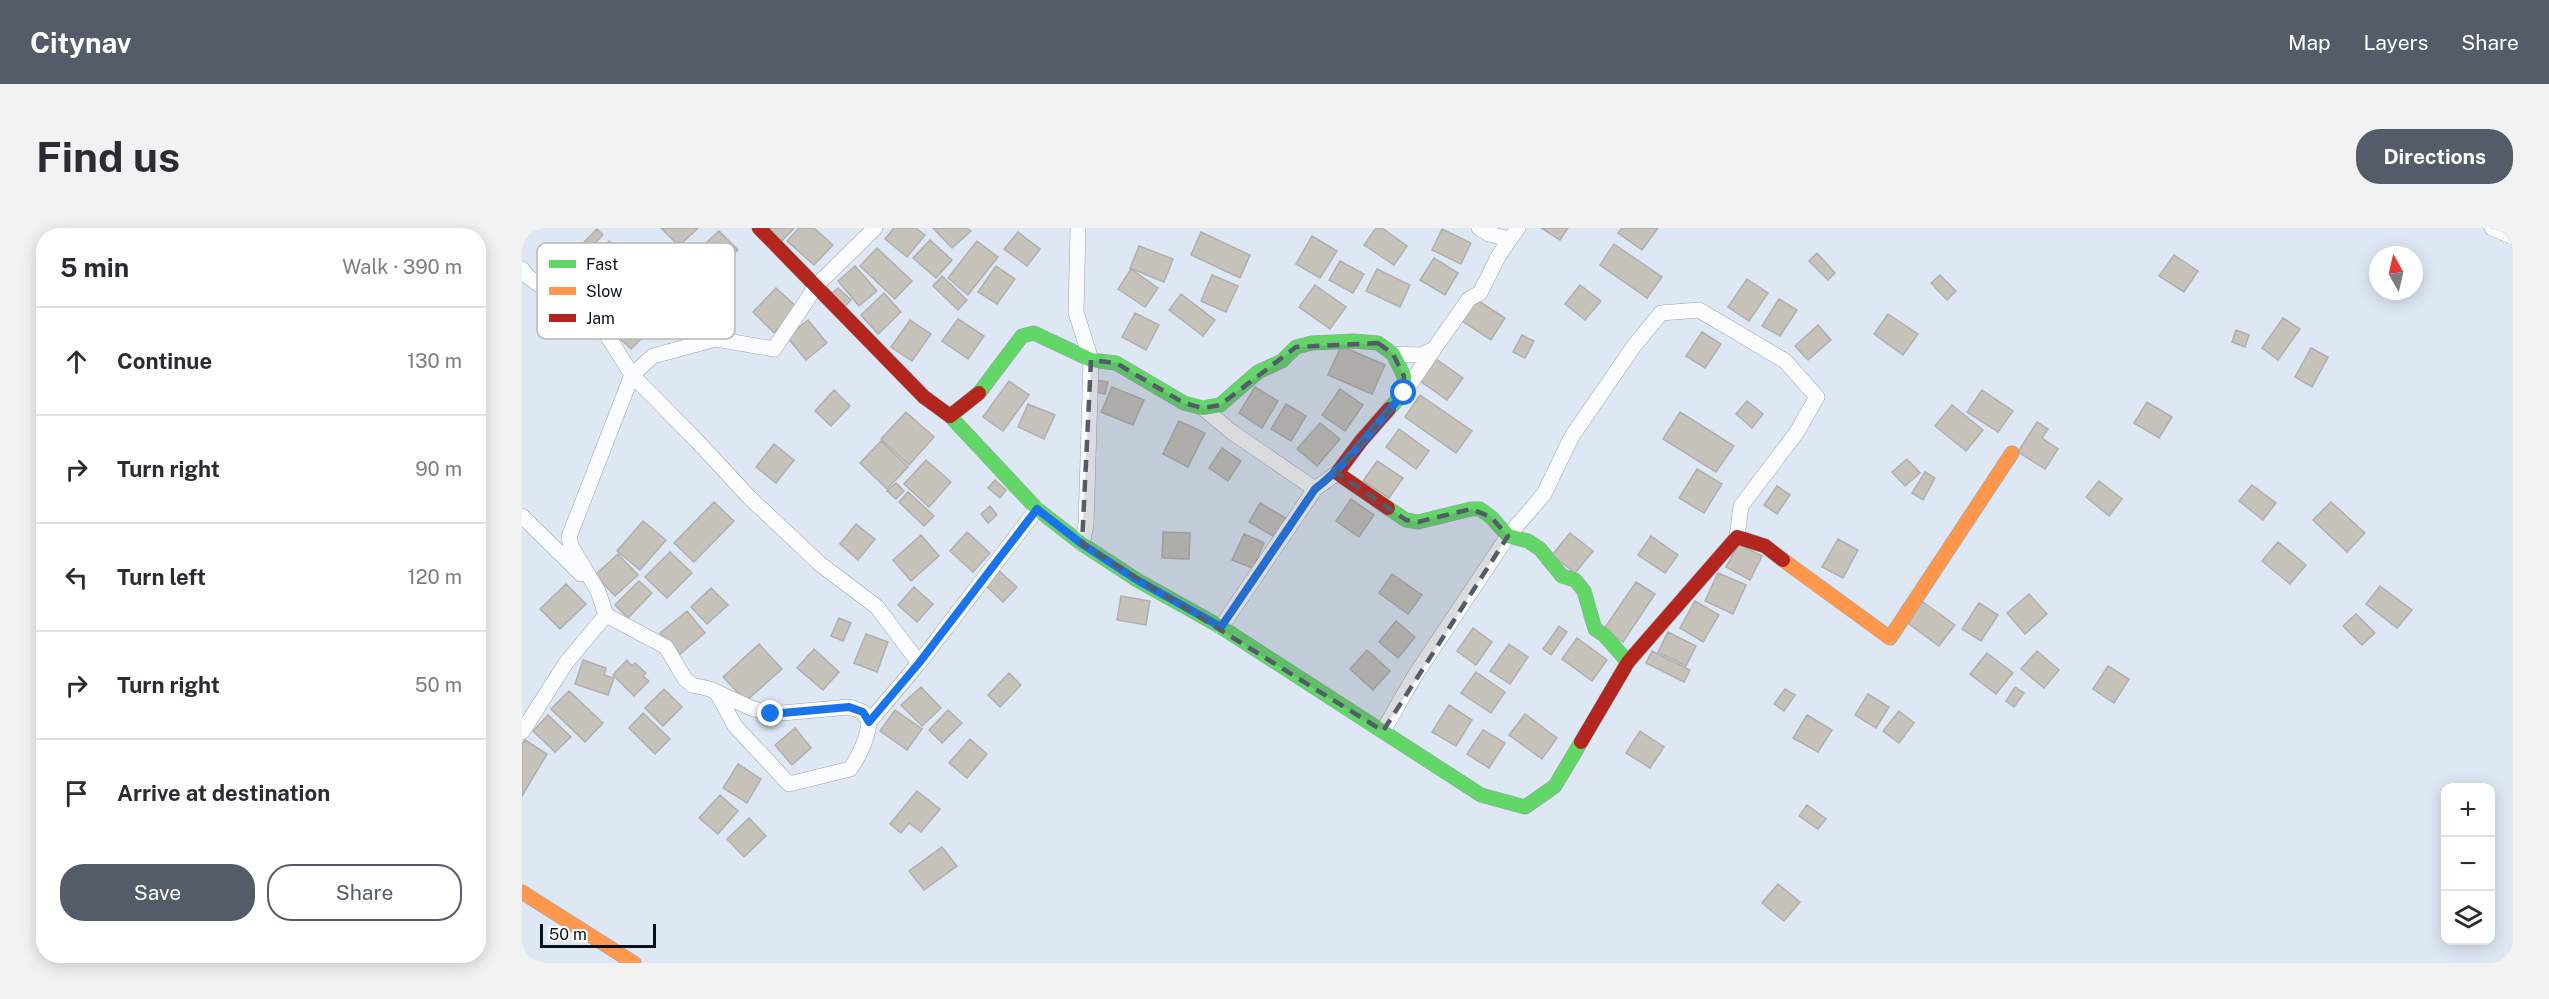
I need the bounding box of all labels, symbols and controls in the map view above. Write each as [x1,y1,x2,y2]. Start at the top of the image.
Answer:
text: Citynav [30,26,131,59]
text: Map [2288,30,2331,55]
text: Layers [2364,30,2428,55]
text: Share [2461,30,2519,55]
button: Directions [2356,129,2513,184]
text: Find us [36,132,180,181]
legend [537,243,735,339]
north arrow [2369,246,2423,300]
text: 5 min [60,252,129,283]
text: Walk · 390 m [342,255,462,279]
text: Fast [586,255,618,274]
text: Slow [586,282,623,301]
text: Jam [586,309,615,328]
icon: ahead [60,345,93,378]
text: Continue [117,348,212,374]
text: 130 m [407,349,462,373]
route start [1390,379,1416,405]
icon: right [60,453,93,486]
text: Turn right [117,456,220,482]
text: 90 m [415,457,462,481]
icon: left [60,561,93,594]
text: Turn left [117,564,206,590]
text: 120 m [408,565,462,589]
icon: right [60,669,93,702]
text: Turn right [117,672,220,698]
text: 50 m [415,673,462,697]
route end [757,700,783,726]
icon: arrive [60,777,93,810]
text: Arrive at destination [117,780,330,806]
map controls [2441,783,2495,945]
button: + [2441,783,2495,837]
button: − [2441,837,2495,891]
button: Save [60,864,255,921]
button: Share [267,864,462,921]
button: layers [2441,891,2495,945]
scale bar [540,921,656,948]
text: 50 m [549,925,587,944]

